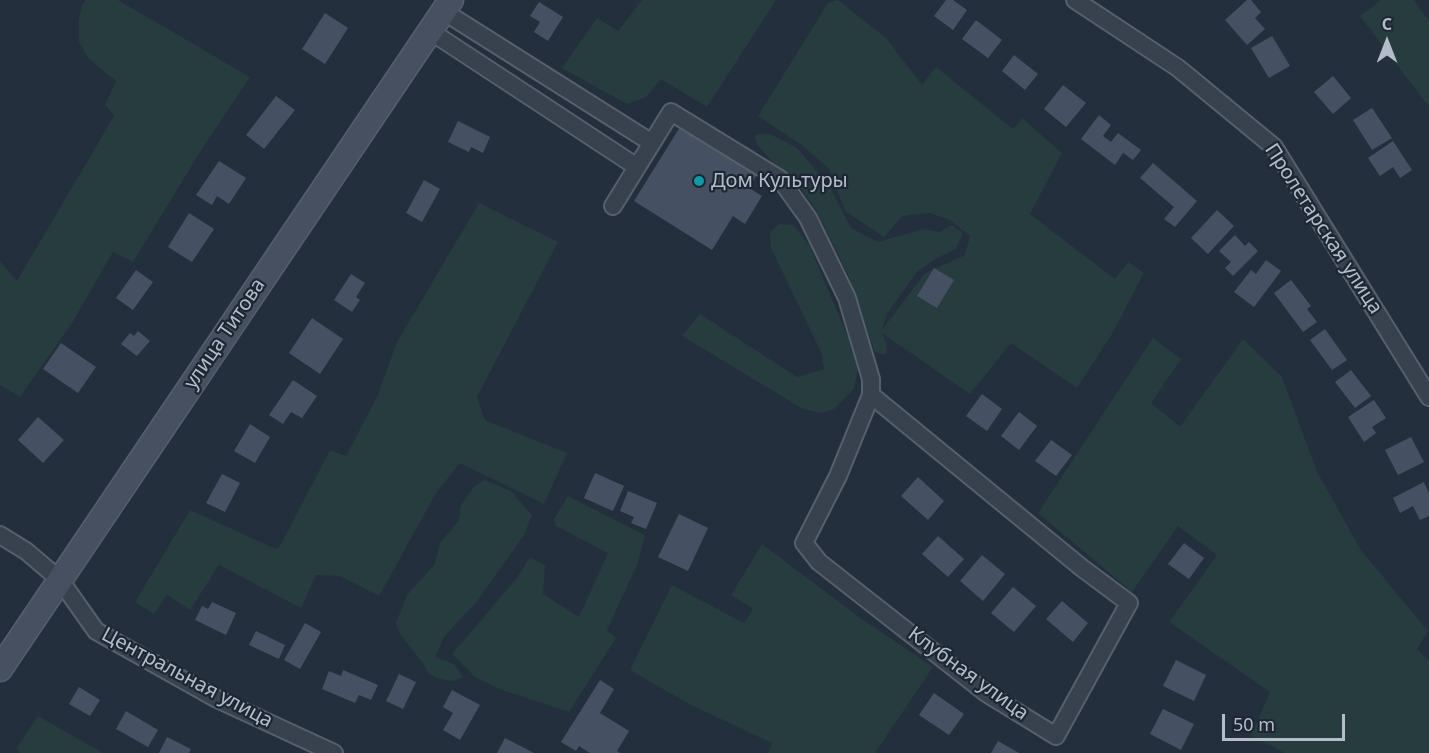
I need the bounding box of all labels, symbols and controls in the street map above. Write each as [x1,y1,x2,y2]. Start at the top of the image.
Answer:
north arrow [1357,12,1417,72]
text: С [1382,13,1392,35]
street label: Пролетарская улица [1259,139,1387,319]
place label: Дом Культуры [711,169,848,193]
marker: Дом Культуры [692,174,706,188]
street label: улица Титова [179,274,271,394]
street label: Клубная улица [903,622,1033,726]
street label: Центральная улица [97,623,277,733]
scale bar [1225,702,1348,740]
text: 50 m [1233,712,1275,736]

